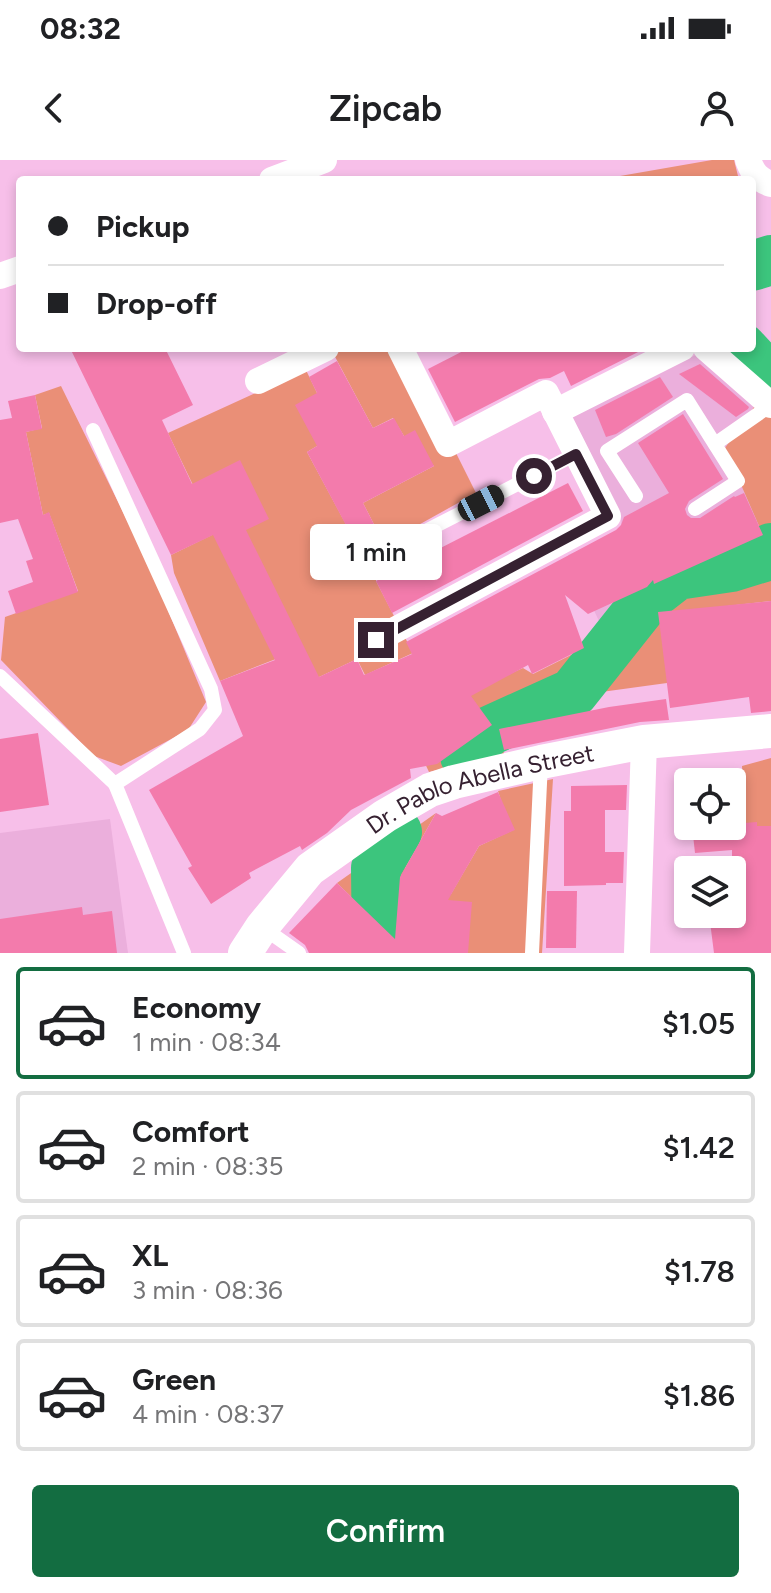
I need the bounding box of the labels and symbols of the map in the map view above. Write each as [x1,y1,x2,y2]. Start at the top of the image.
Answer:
route start [516,458,552,494]
car [454,481,508,525]
callout: 1 min [310,524,442,580]
route end [358,622,394,658]
street label: Dr. Pablo Abella Street [360,738,596,840]

